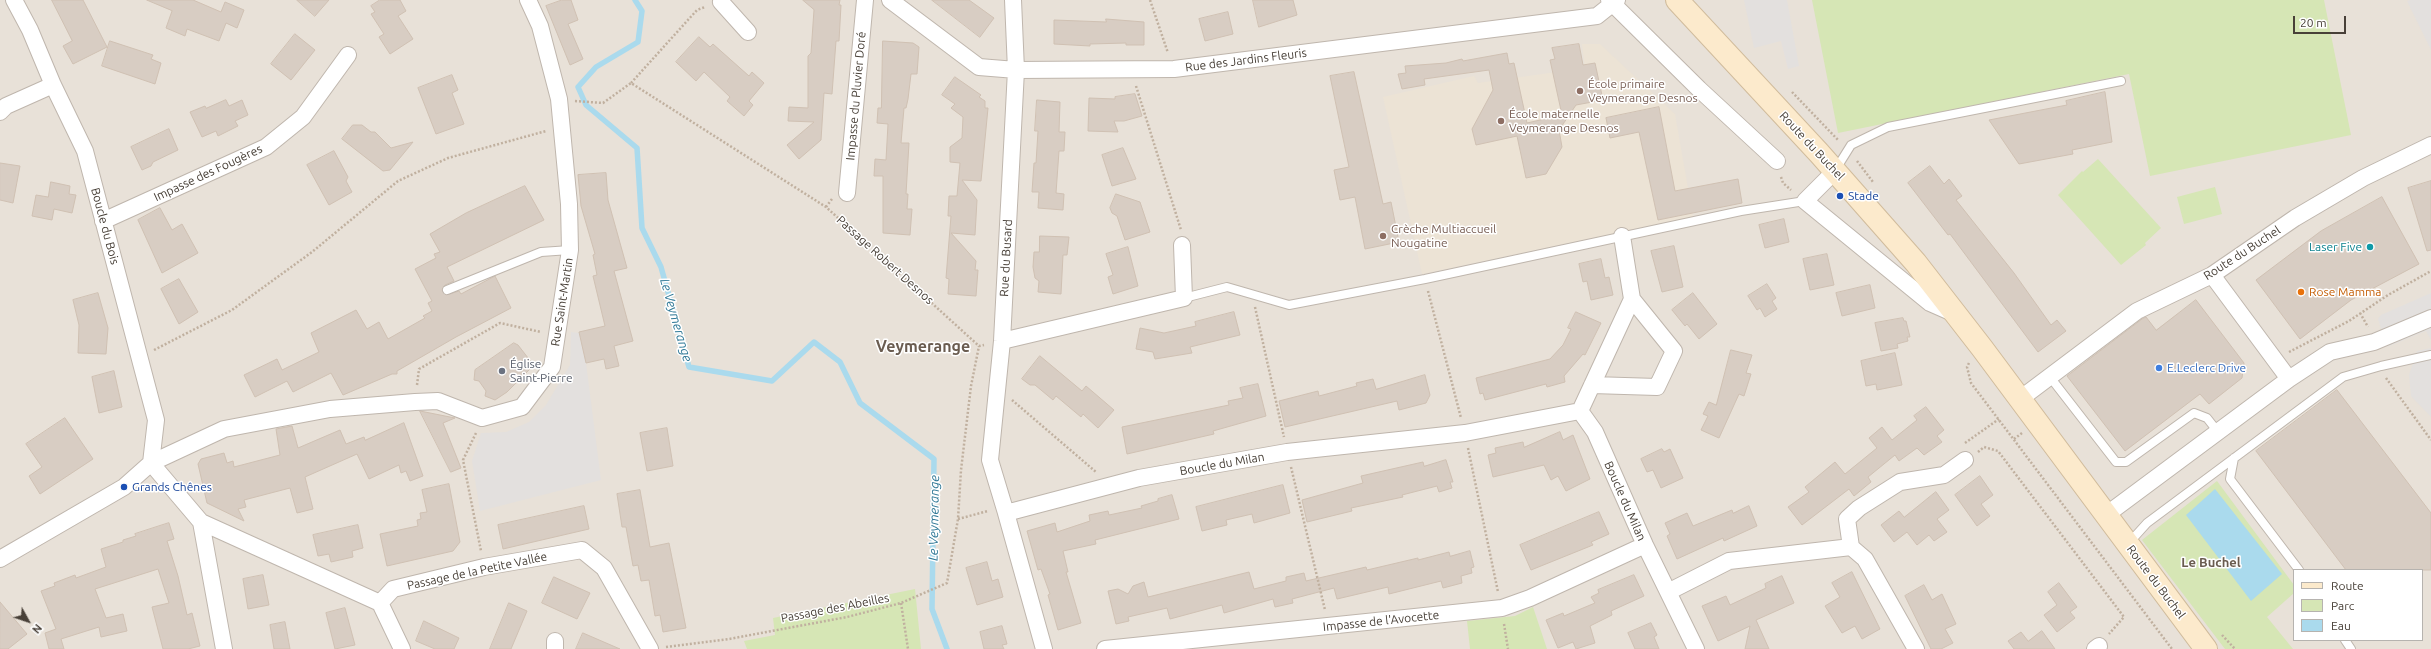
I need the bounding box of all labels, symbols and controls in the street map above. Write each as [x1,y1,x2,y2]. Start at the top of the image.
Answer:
scale bar [2295,8,2348,34]
text: 20 m [2300,16,2327,29]
street label: Impasse du Pluvier Doré [843,31,869,161]
street label: Rue des Jardins Fleuris [1184,45,1308,75]
place label: École primaire Veymerange Desnos [1588,77,1698,105]
marker: École primaire Veymerange Desnos [1575,86,1585,96]
place label: École maternelle Veymerange Desnos [1509,107,1619,135]
street label: Route du Buchel [1776,109,1848,183]
marker: École maternelle Veymerange Desnos [1496,116,1506,126]
street label: Impasse des Fougères [151,142,265,204]
street label: Boucle du Bois [88,186,122,266]
place label: Stade [1848,189,1879,203]
marker: Stade [1835,191,1845,201]
street label: Passage Robert Desnos [834,213,936,307]
street label: Rue du Busard [997,219,1015,297]
place label: Crèche Multiaccueil Nougatine [1391,222,1496,250]
street label: Route du Buchel [2201,223,2283,283]
marker: Crèche Multiaccueil Nougatine [1378,231,1388,241]
place label: Laser Five [2309,240,2362,254]
marker: Laser Five [2365,242,2375,252]
street label: Rue Saint-Martin [548,257,576,347]
water label: Le Veymerange [657,277,695,363]
place label: Rose Mamma [2309,285,2382,299]
marker: Rose Mamma [2296,287,2306,297]
district label: Veymerange [876,337,970,357]
place label: Église Saint-Pierre [510,357,573,385]
place label: E.Leclerc Drive [2167,361,2246,375]
marker: E.Leclerc Drive [2154,363,2164,373]
marker: Église Saint-Pierre [497,366,507,376]
street label: Boucle du Milan [1179,449,1265,479]
street label: Boucle du Milan [1601,459,1649,543]
water label: Le Veymerange [925,475,943,561]
place label: Grands Chênes [132,480,212,494]
marker: Grands Chênes [119,482,129,492]
street label: Route du Buchel [2124,542,2188,622]
street label: Passage de la Petite Vallée [406,549,548,593]
district label: Le Buchel [2181,555,2241,571]
legend [2293,569,2423,641]
text: Route [2331,579,2364,592]
street label: Passage des Abeilles [780,590,890,626]
text: Parc [2331,599,2354,612]
north arrow [8,601,48,641]
street label: Impasse de l'Avocette [1322,608,1440,634]
text: Eau [2331,619,2351,632]
text: N [30,622,44,636]

